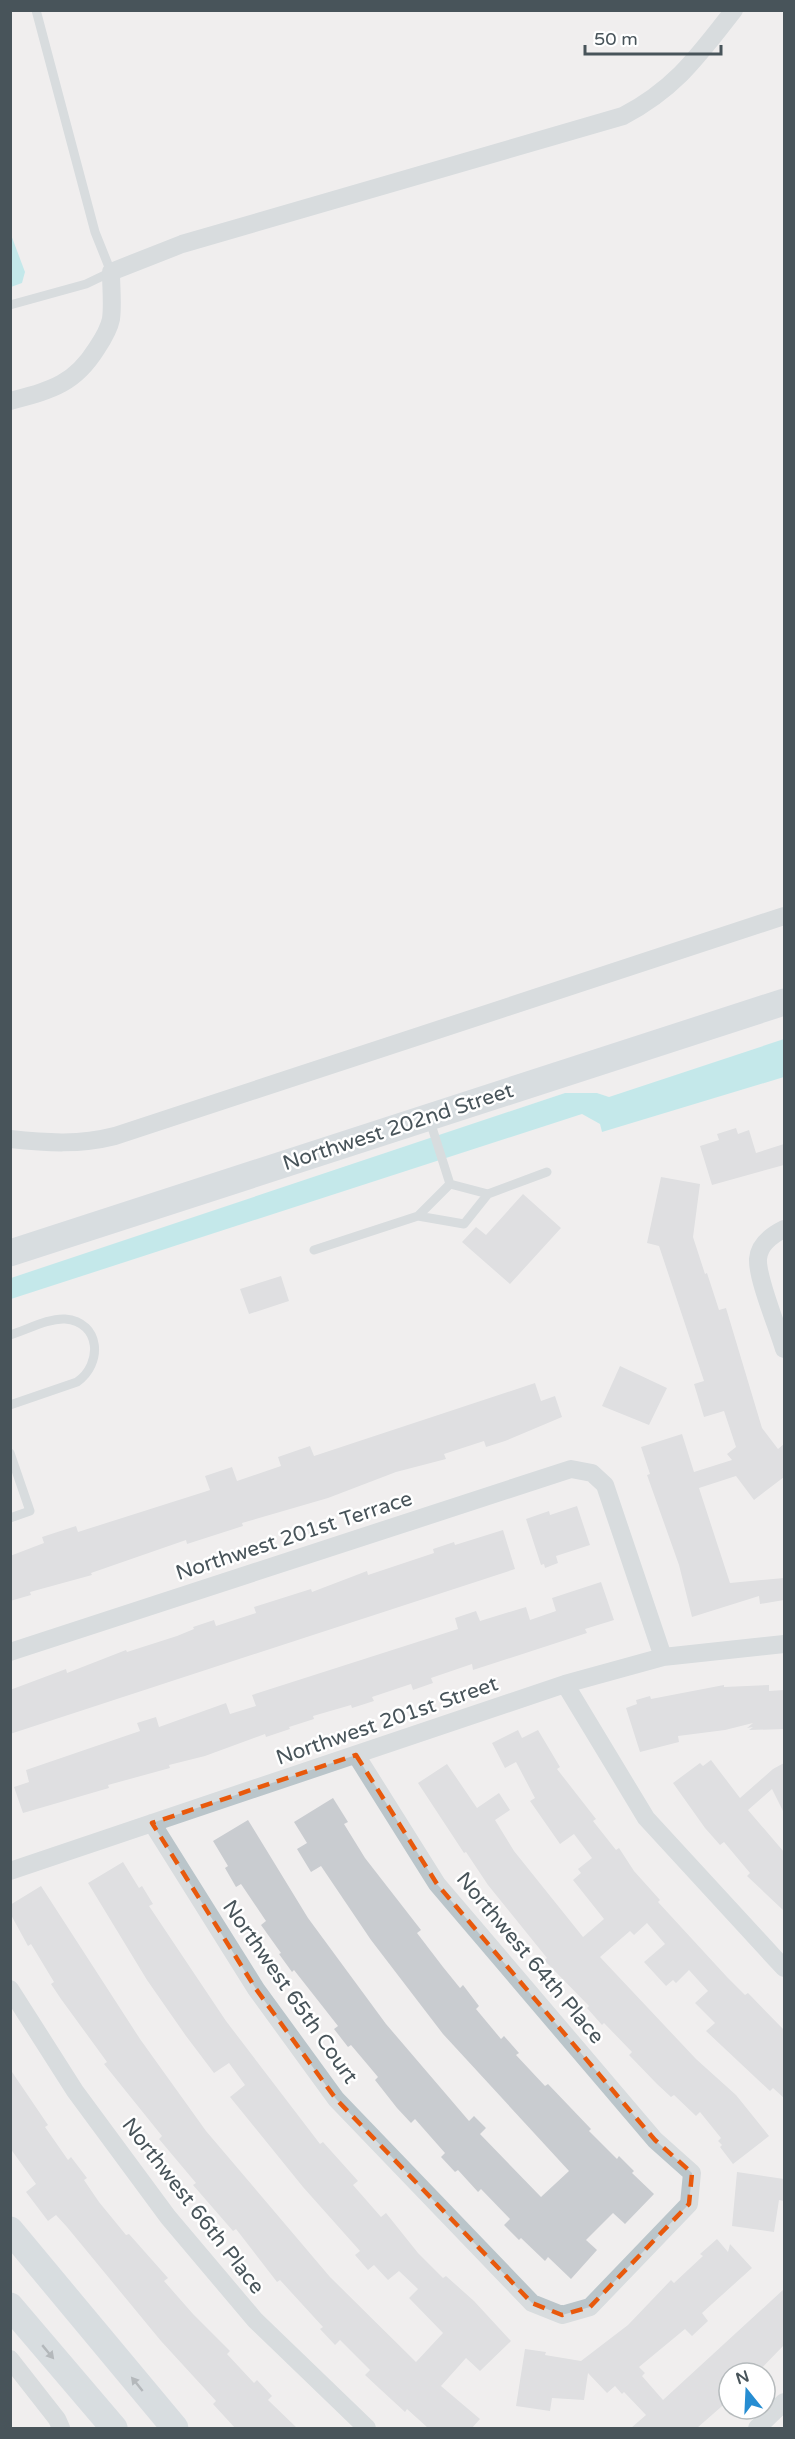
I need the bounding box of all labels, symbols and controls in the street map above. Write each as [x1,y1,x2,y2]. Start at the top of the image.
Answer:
scale bar [585,18,722,56]
text: 50 m [594,28,638,50]
street label: Northwest 202nd Street [280,1078,516,1176]
street label: Northwest 201st Terrace [173,1486,415,1586]
street label: Northwest 201st Street [273,1671,501,1771]
street label: Northwest 64th Place [451,1867,609,2049]
street label: Northwest 65th Court [217,1895,363,2089]
street label: Northwest 66th Place [116,2113,270,2299]
one-way arrow [41,2344,54,2360]
north arrow [717,2361,777,2421]
text: N [733,2366,752,2389]
one-way arrow [131,2377,144,2392]

